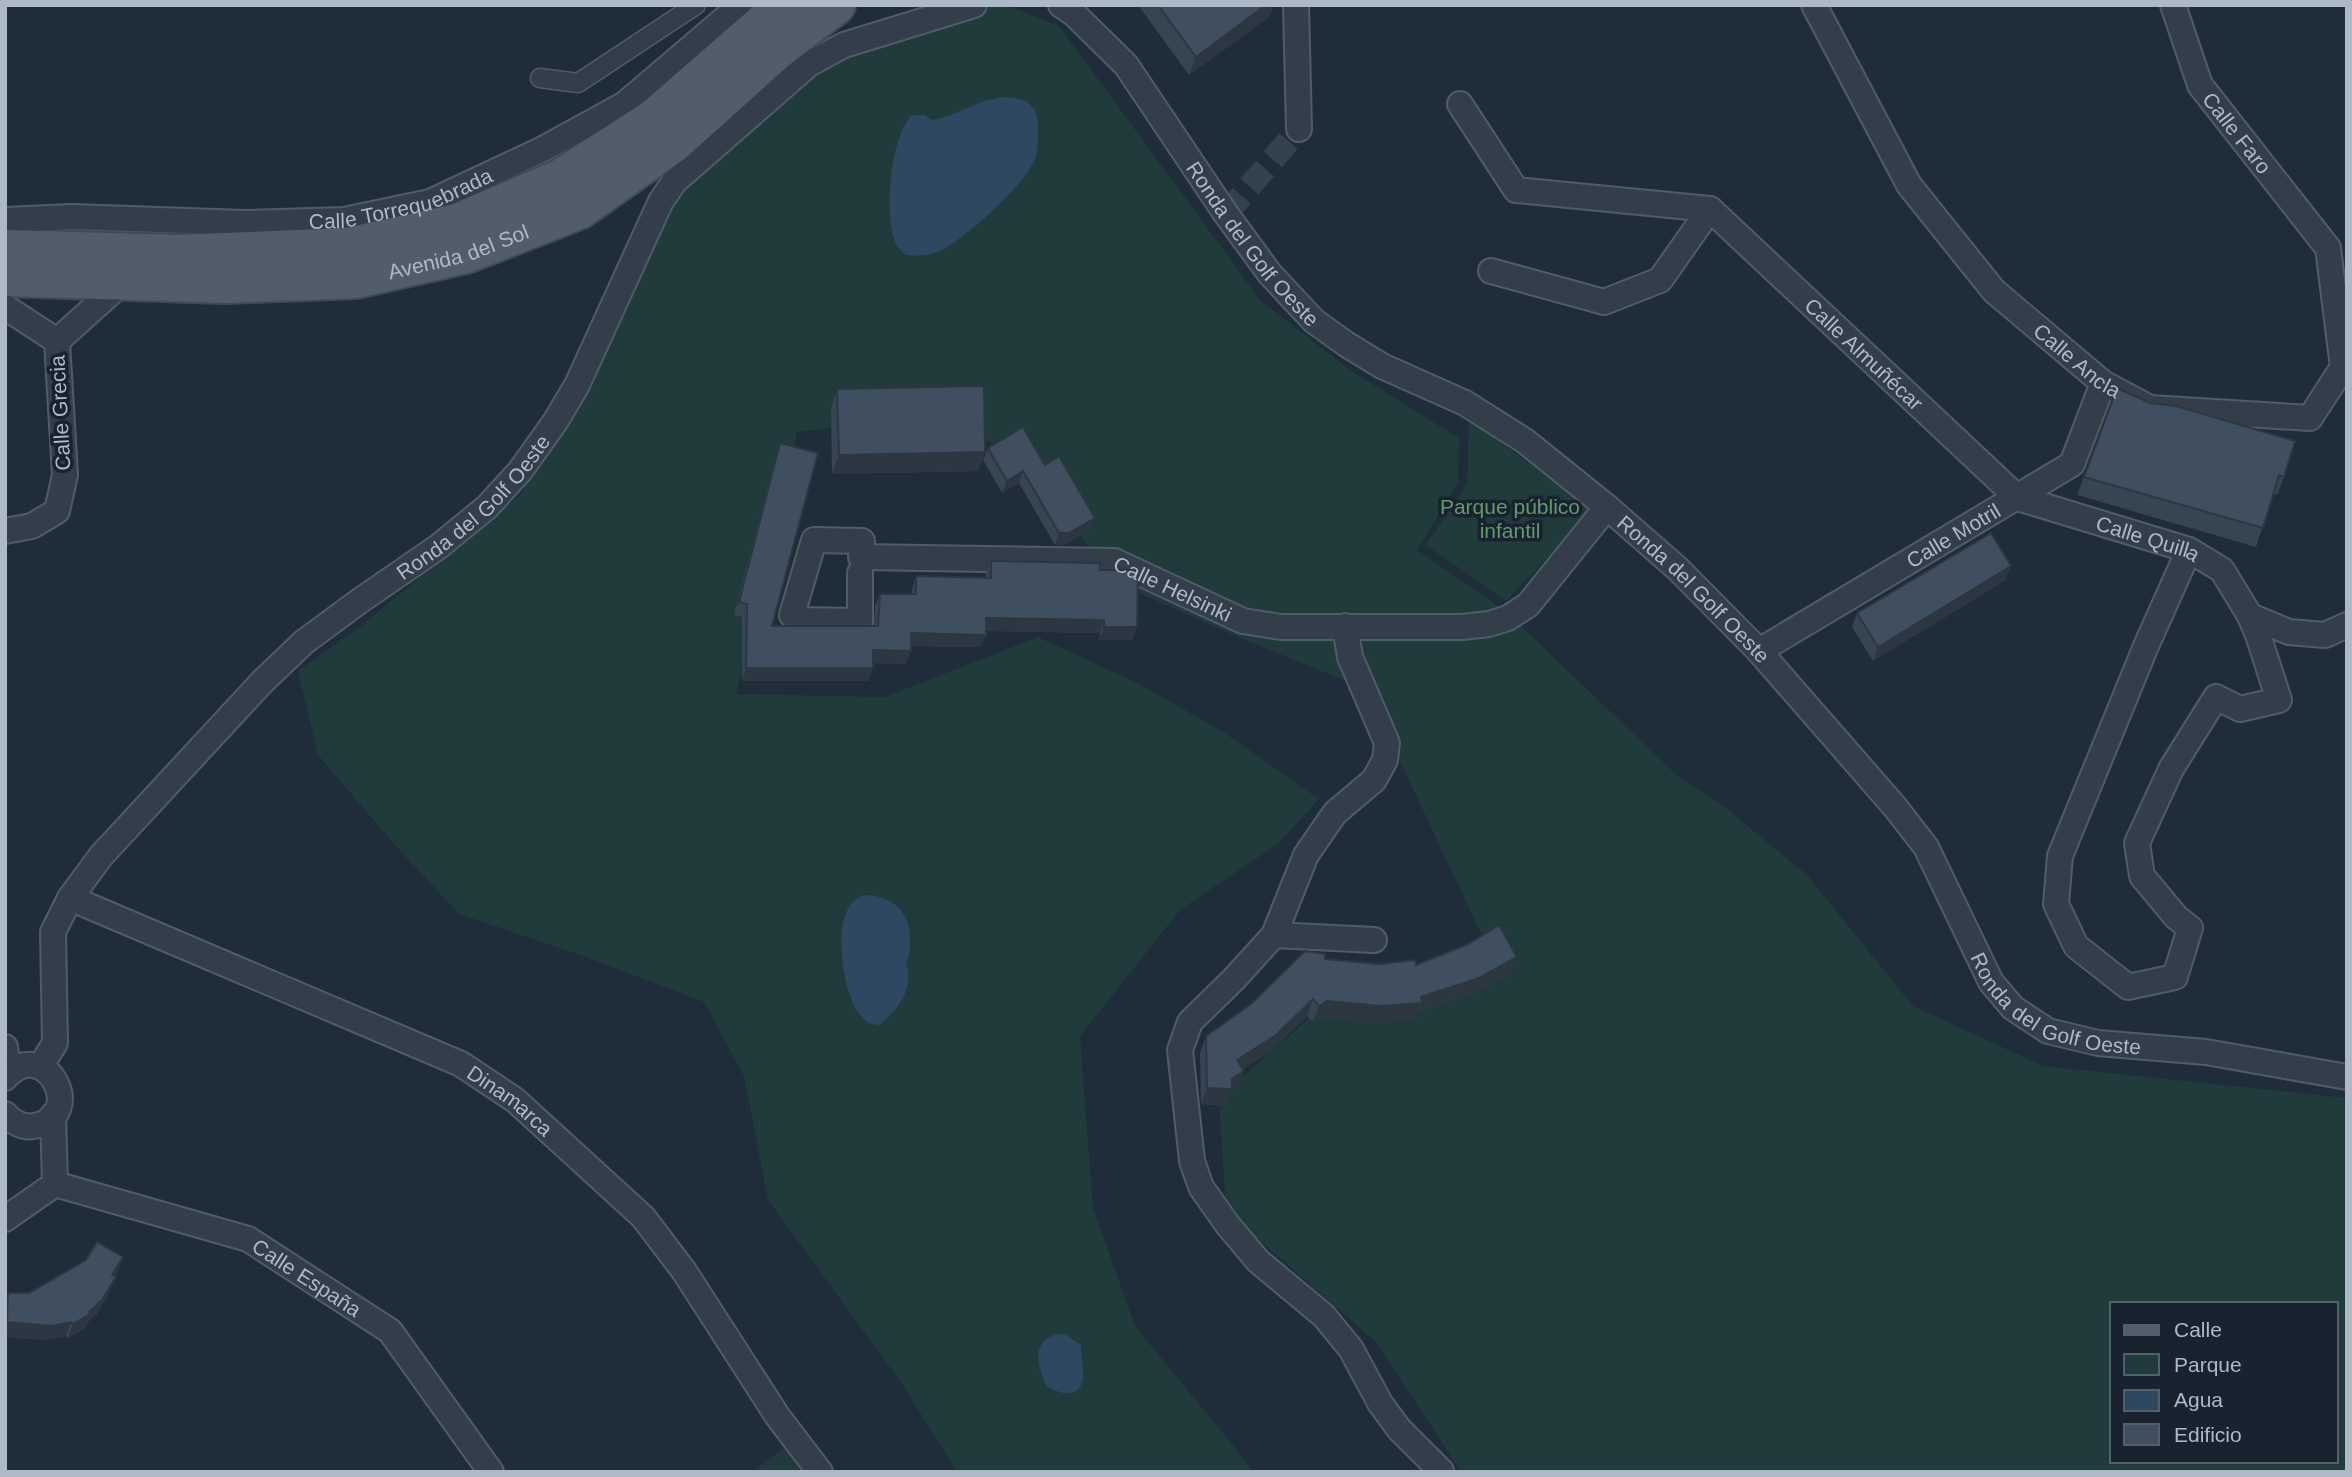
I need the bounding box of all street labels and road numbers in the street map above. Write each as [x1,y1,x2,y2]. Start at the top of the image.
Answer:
street label: Calle Faro [2198,87,2276,178]
street label: Ronda del Golf Oeste [1182,157,1324,330]
street label: Calle Torrequebrada [308,163,496,233]
street label: Avenida del Sol [386,219,532,283]
street label: Calle Almuñécar [1801,293,1928,414]
street label: Calle Ancla [2029,318,2125,402]
street label: Calle Grecia [45,354,75,471]
street label: Ronda del Golf Oeste [392,430,554,584]
street label: Calle Motril [1902,498,2004,572]
street label: Ronda del Golf Oeste [1613,510,1775,667]
street label: Calle Quilla [2093,511,2205,566]
street label: Calle Helsinki [1110,551,1235,626]
street label: Ronda del Golf Oeste [1967,949,2142,1058]
street label: Dinamarca [463,1060,558,1140]
street label: Calle España [248,1234,366,1321]

